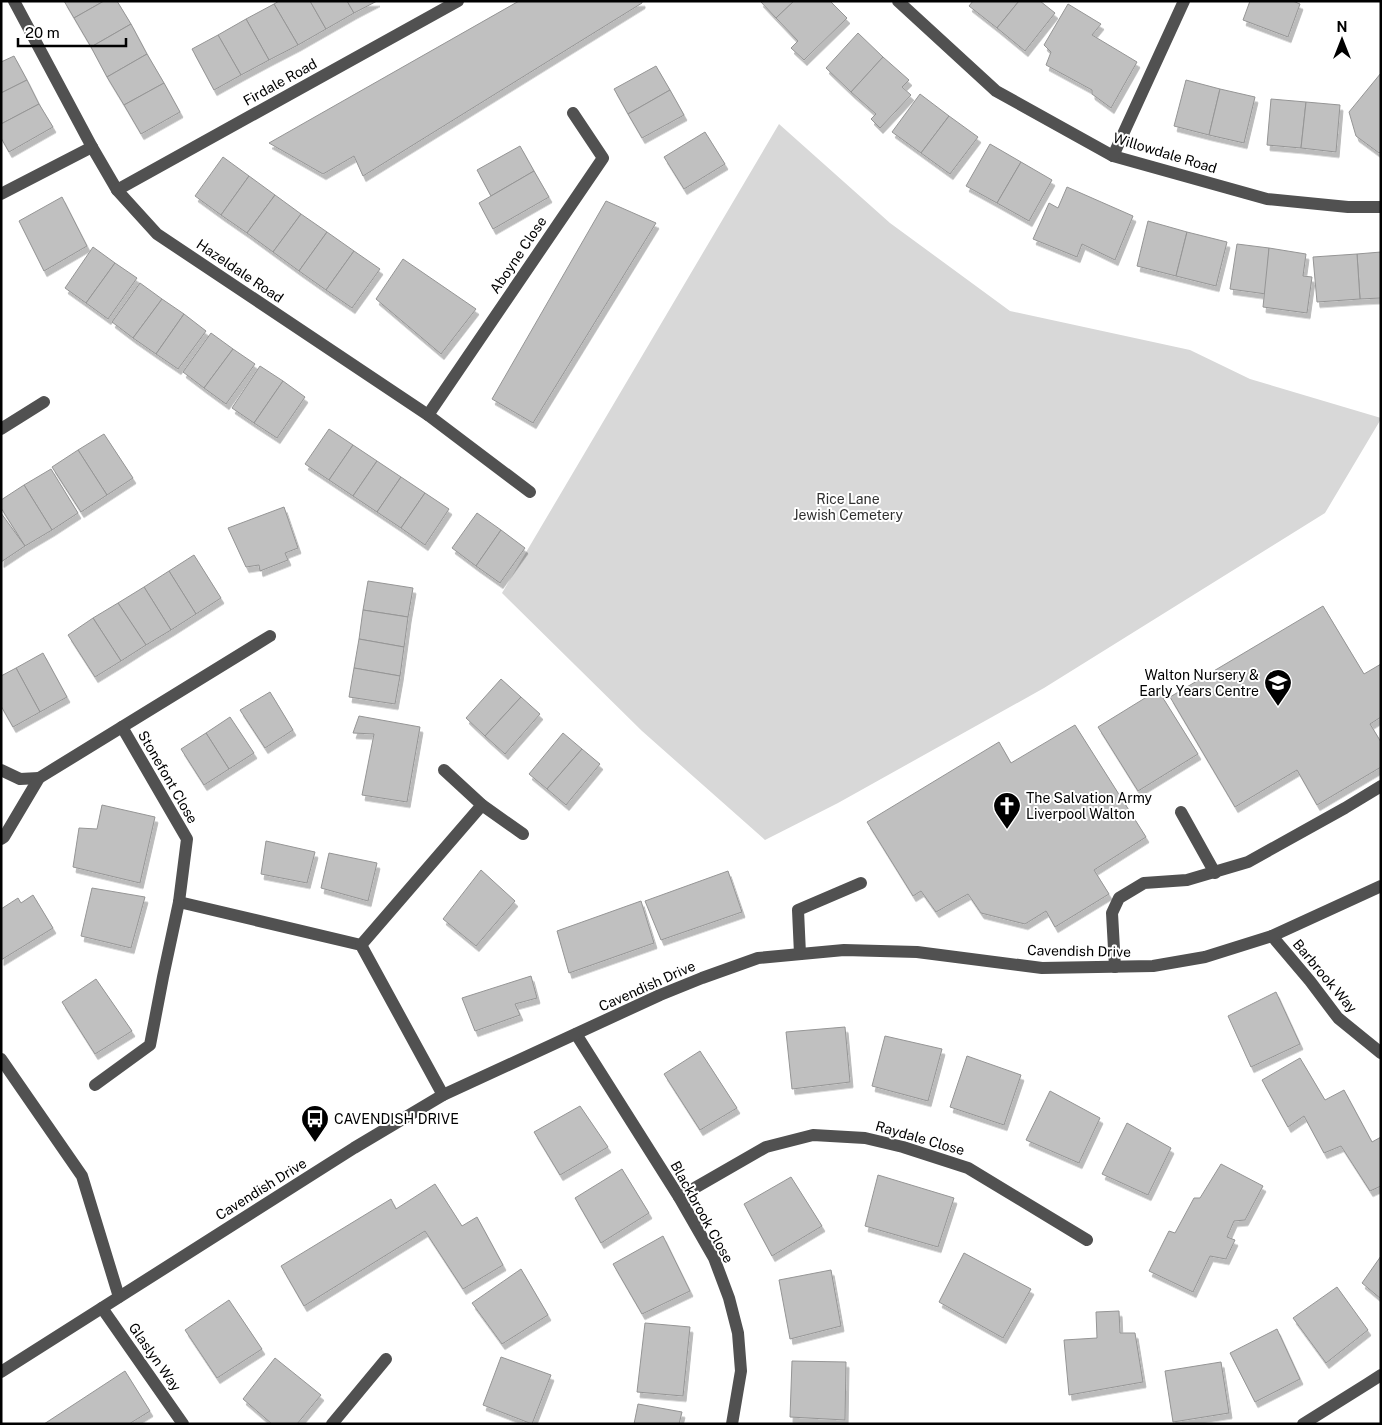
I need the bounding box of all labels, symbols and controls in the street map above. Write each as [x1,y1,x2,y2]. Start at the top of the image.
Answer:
scale bar [18,15,125,47]
north arrow [1317,15,1367,65]
text: N [1337,19,1347,35]
text: 20 m [25,24,60,41]
street label: Firdale Road [240,55,320,109]
street label: Willowdale Road [1111,130,1219,176]
street label: Aboyne Close [486,213,550,297]
street label: Hazeldale Road [194,236,286,306]
park label: Rice Lane Jewish Cemetery [793,491,903,523]
place label: Walton Nursery & Early Years Centre [1139,667,1259,699]
school or university icon: Walton Nursery & Early Years Centre [1263,668,1293,707]
street label: Stonefont Close [135,728,201,826]
place label: The Salvation Army Liverpool Walton [1026,790,1153,822]
church icon: The Salvation Army Liverpool Walton [992,791,1022,830]
street label: Barbrook Way [1290,936,1361,1016]
street label: Cavendish Drive [1027,942,1131,960]
street label: Cavendish Drive [596,958,698,1014]
bus stop icon: CAVENDISH DRIVE [300,1104,330,1143]
place label: CAVENDISH DRIVE [334,1111,459,1127]
street label: Raydale Close [874,1118,966,1158]
street label: Cavendish Drive [213,1155,309,1223]
street label: Blackbrook Close [667,1158,737,1266]
street label: Glaslyn Way [126,1320,185,1395]

